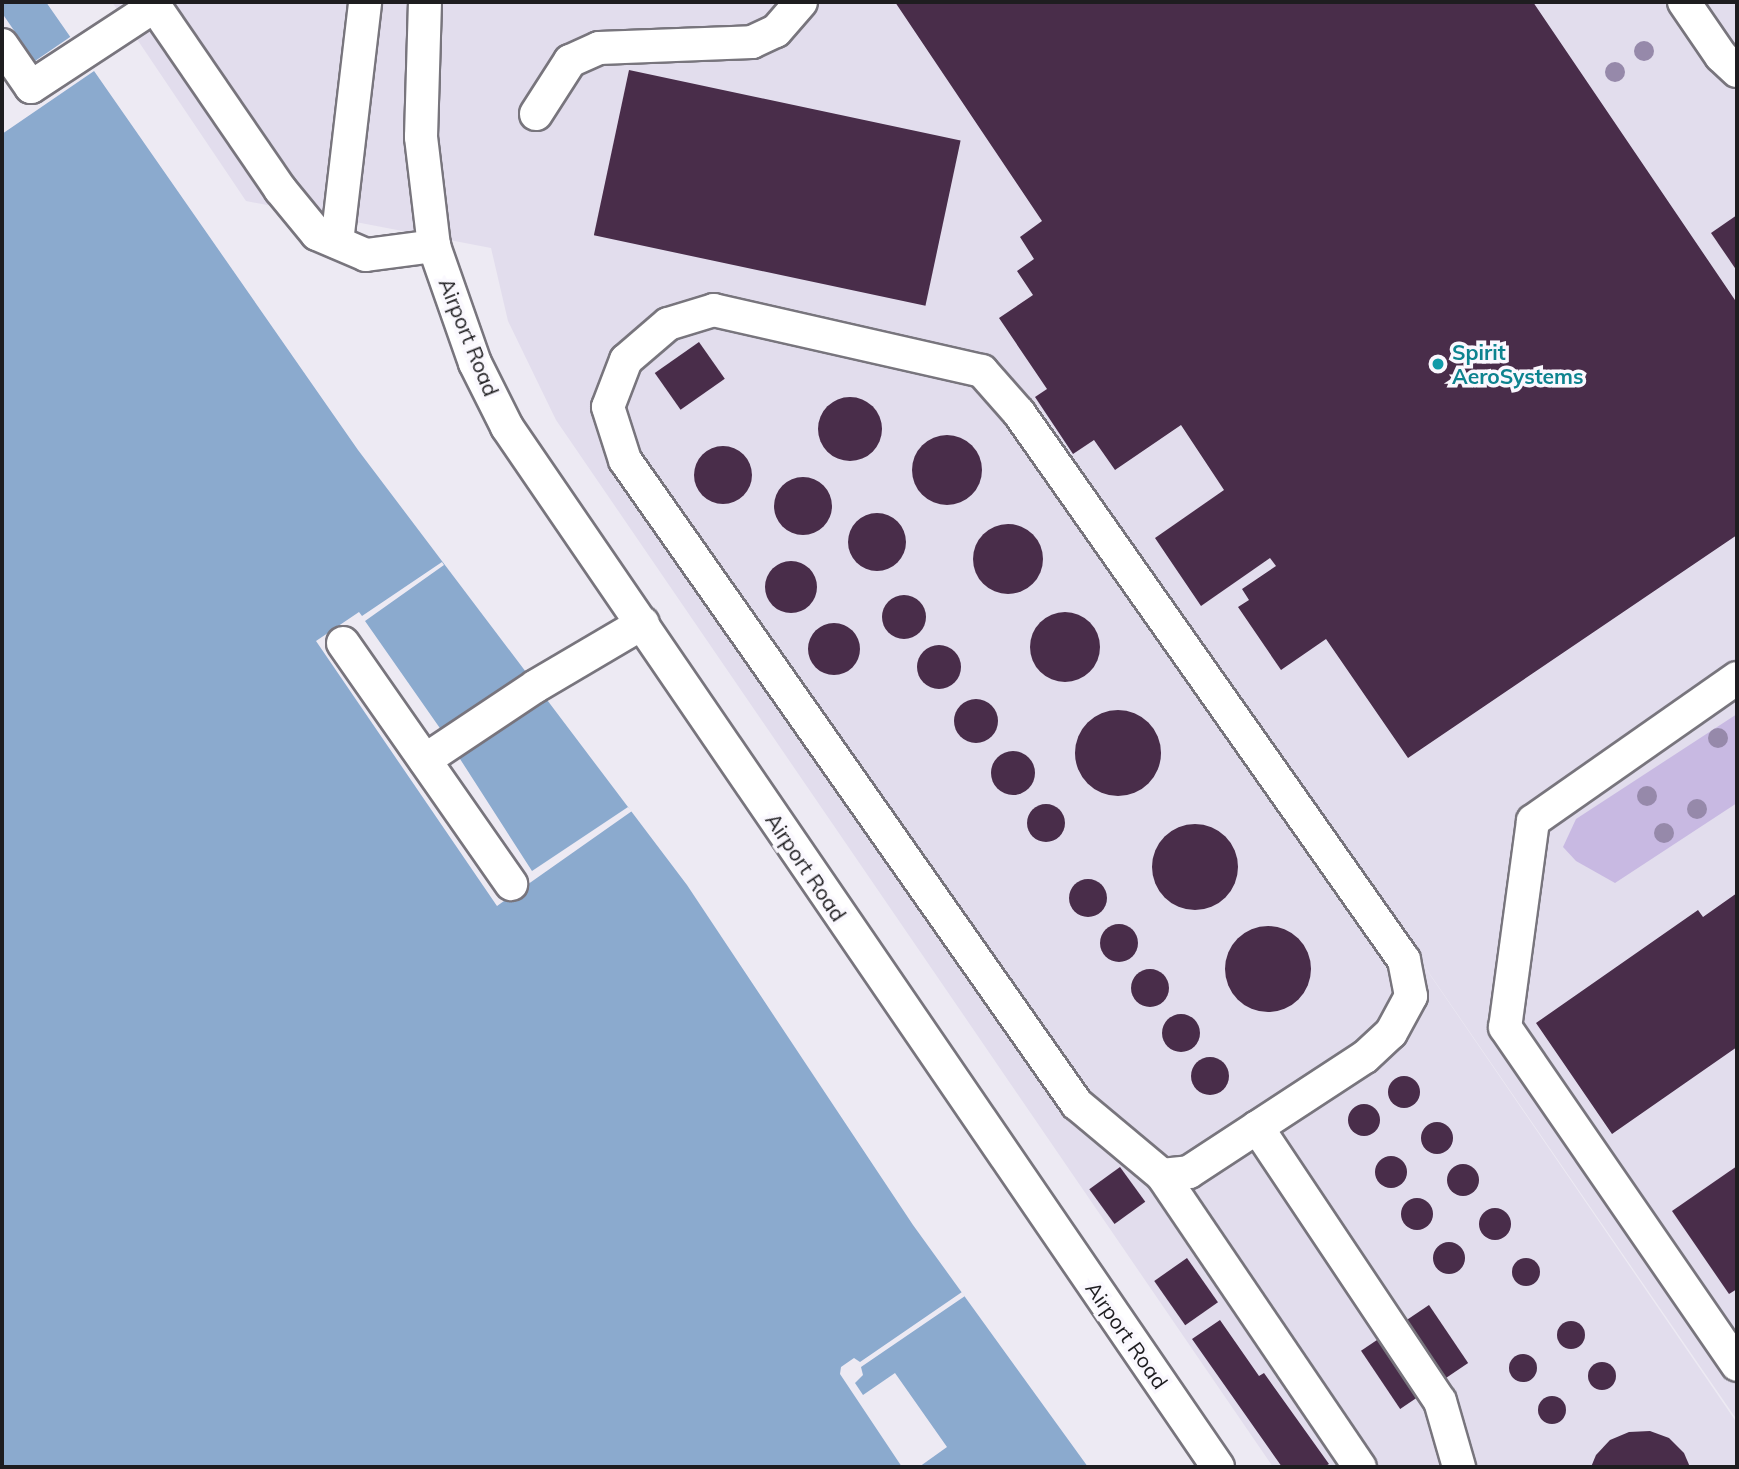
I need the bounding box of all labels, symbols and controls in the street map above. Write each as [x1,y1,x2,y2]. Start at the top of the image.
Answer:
street label: Airport Road [434,274,504,400]
place label: Spirit AeroSystems [1452,339,1583,389]
marker: Spirit AeroSystems [1430,356,1446,372]
street label: Airport Road [761,808,851,926]
street label: Airport Road [1081,1277,1173,1393]

